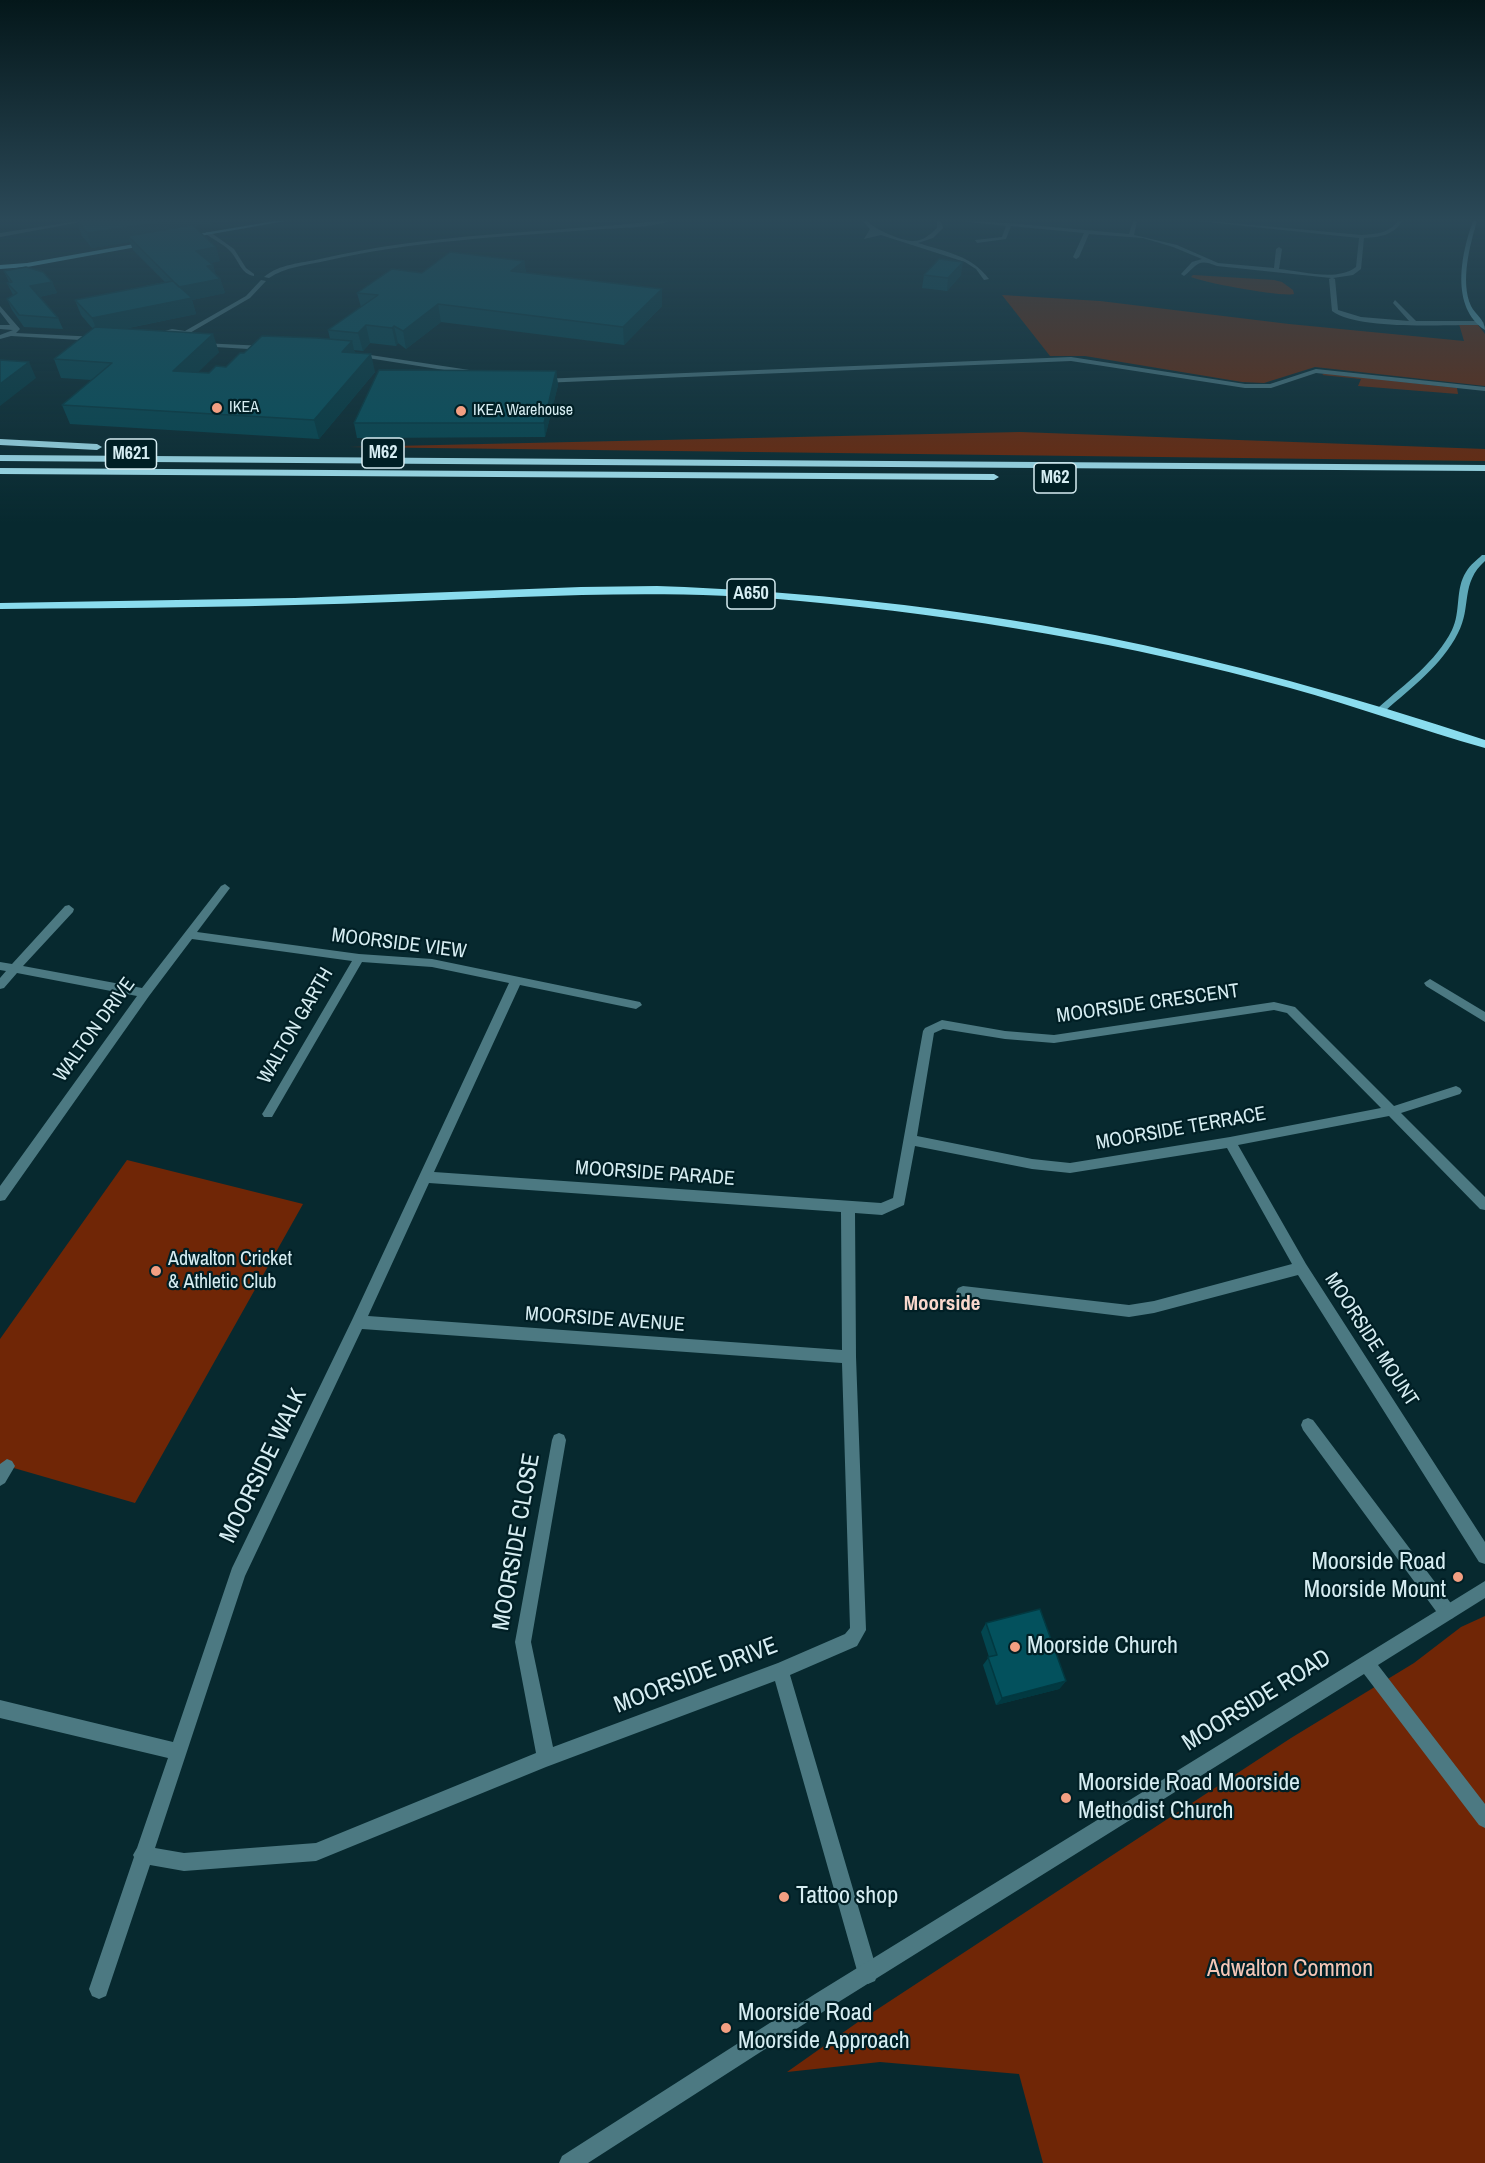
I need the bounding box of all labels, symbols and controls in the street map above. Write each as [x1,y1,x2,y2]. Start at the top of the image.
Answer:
place label: IKEA [229,398,259,418]
marker: IKEA [210,401,224,415]
place label: IKEA Warehouse [473,401,573,421]
marker: IKEA Warehouse [454,404,468,418]
road number: M62 [362,438,404,468]
road number: M621 [106,439,156,469]
road number: M62 [1034,463,1076,493]
road number: A650 [727,579,775,609]
street label: MOORSIDE VIEW [330,924,468,964]
street label: WALTON GARTH [253,964,339,1088]
street label: WALTON DRIVE [49,973,141,1087]
street label: MOORSIDE CRESCENT [1055,979,1241,1029]
street label: MOORSIDE TERRACE [1094,1102,1268,1156]
street label: MOORSIDE PARADE [574,1156,736,1192]
place label: Adwalton Cricket & Athletic Club [168,1248,292,1295]
marker: Adwalton Cricket & Athletic Club [149,1264,163,1278]
street label: MOORSIDE MOUNT [1319,1269,1423,1411]
district label: Moorside [904,1291,980,1317]
street label: MOORSIDE AVENUE [524,1302,686,1338]
street label: MOORSIDE WALK [214,1384,314,1548]
street label: MOORSIDE CLOSE [487,1451,547,1633]
place label: Moorside Road Moorside Mount [1304,1549,1446,1605]
marker: Moorside Road Moorside Mount [1451,1570,1465,1584]
street label: MOORSIDE DRIVE [610,1632,782,1720]
place label: Moorside Church [1027,1633,1178,1661]
marker: Moorside Church [1008,1640,1022,1654]
street label: MOORSIDE ROAD [1178,1644,1336,1758]
place label: Moorside Road Moorside Methodist Church [1078,1770,1300,1826]
marker: Moorside Road Moorside Methodist Church [1059,1791,1073,1805]
place label: Tattoo shop [796,1883,898,1911]
marker: Tattoo shop [777,1890,791,1904]
park label: Adwalton Common [1207,1956,1373,1984]
place label: Moorside Road Moorside Approach [738,2000,910,2056]
marker: Moorside Road Moorside Approach [719,2021,733,2035]

